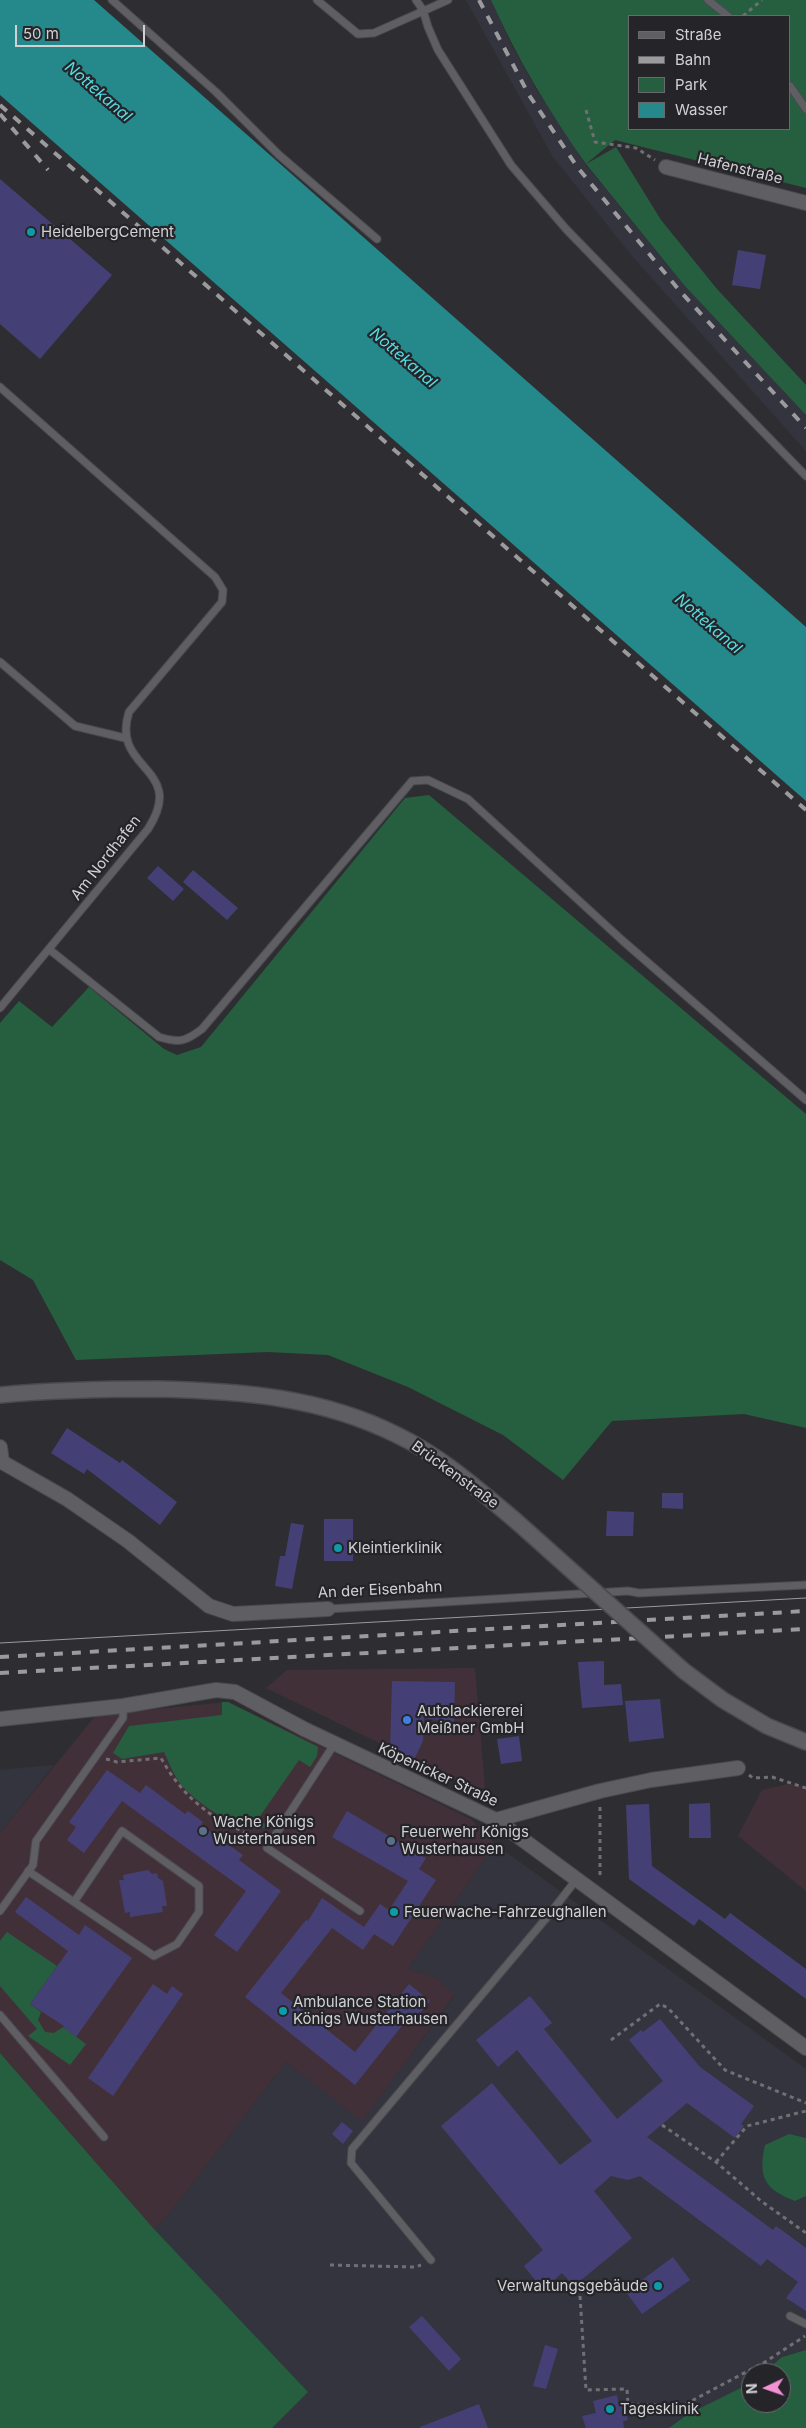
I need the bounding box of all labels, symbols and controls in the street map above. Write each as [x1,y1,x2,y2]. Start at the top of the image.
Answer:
scale bar [18,15,148,47]
legend [628,15,791,130]
text: 50 m [23,24,59,43]
text: Straße [675,25,722,44]
text: Bahn [675,50,711,69]
water label: Nottekanal [61,58,135,126]
text: Park [675,75,707,94]
text: Wasser [675,100,728,119]
street label: Hafenstraße [696,150,784,188]
place label: HeidelbergCement [41,223,174,241]
marker: HeidelbergCement [25,226,37,238]
water label: Nottekanal [366,324,440,392]
water label: Nottekanal [671,590,745,658]
street label: Am Nordhafen [67,812,145,904]
street label: Brückenstraße [408,1437,502,1513]
place label: Kleintierklinik [348,1539,442,1557]
marker: Kleintierklinik [332,1542,344,1554]
street label: An der Eisenbahn [317,1578,443,1602]
place label: Autolackiererei Meißner GmbH [417,1702,524,1737]
marker: Autolackiererei Meißner GmbH [401,1714,413,1726]
street label: Köpenicker Straße [375,1739,501,1811]
place label: Wache Königs Wusterhausen [213,1813,316,1848]
place label: Feuerwehr Königs Wusterhausen [401,1823,529,1858]
marker: Wache Königs Wusterhausen [197,1825,209,1837]
marker: Feuerwehr Königs Wusterhausen [385,1835,397,1847]
place label: Feuerwache-Fahrzeughallen [404,1903,607,1921]
marker: Feuerwache-Fahrzeughallen [388,1906,400,1918]
place label: Ambulance Station Königs Wusterhausen [293,1993,448,2028]
marker: Ambulance Station Königs Wusterhausen [277,2005,289,2017]
place label: Verwaltungsgebäude [497,2277,648,2295]
marker: Verwaltungsgebäude [652,2280,664,2292]
north arrow [741,2363,791,2413]
text: N [743,2383,760,2395]
place label: Tagesklinik [620,2400,699,2418]
marker: Tagesklinik [604,2403,616,2415]

